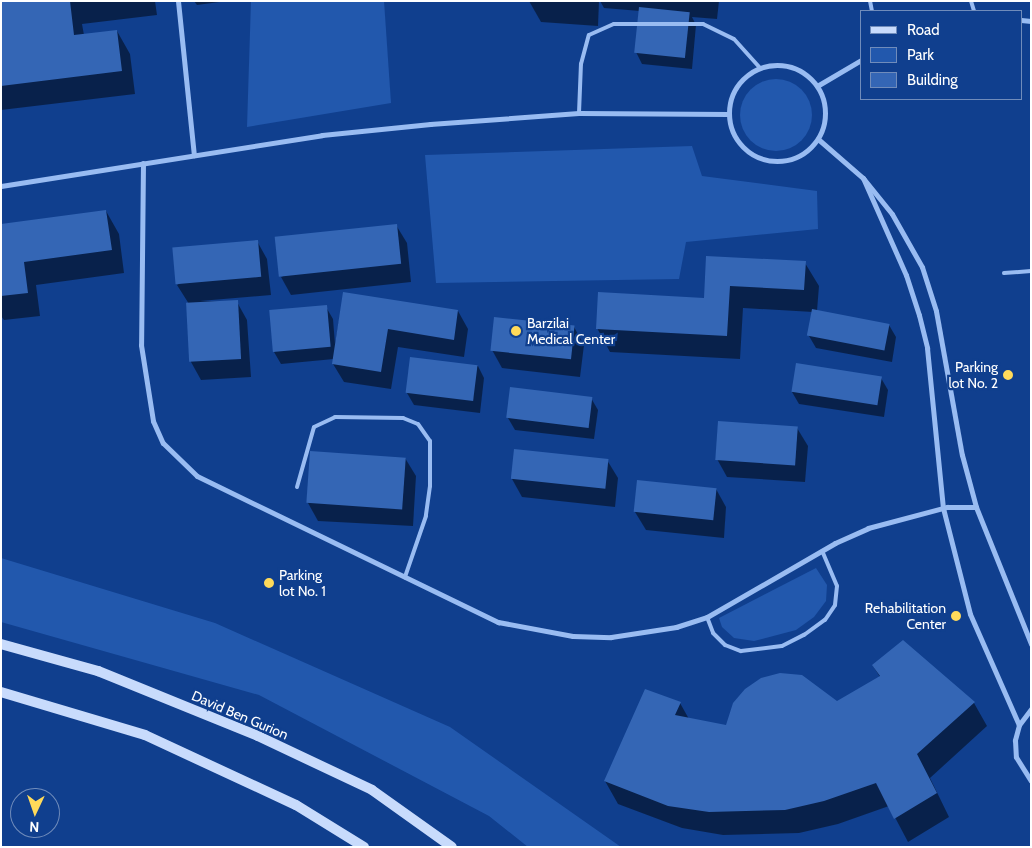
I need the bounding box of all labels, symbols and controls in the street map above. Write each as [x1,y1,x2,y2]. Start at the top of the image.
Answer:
legend [860,10,1022,100]
text: Road [907,21,940,39]
text: Park [907,46,934,64]
text: Building [907,71,958,89]
place label: Barzilai Medical Center [527,315,615,348]
marker: Barzilai Medical Center [509,324,523,338]
place label: Parking lot No. 2 [949,359,998,392]
marker: Parking lot No. 2 [1002,369,1014,381]
place label: Parking lot No. 1 [279,567,326,600]
marker: Parking lot No. 1 [263,577,275,589]
place label: Rehabilitation Center [865,600,946,632]
marker: Rehabilitation Center [950,610,962,622]
street label: David Ben Gurion [189,687,291,743]
north arrow [10,788,60,838]
text: N [29,818,40,836]

